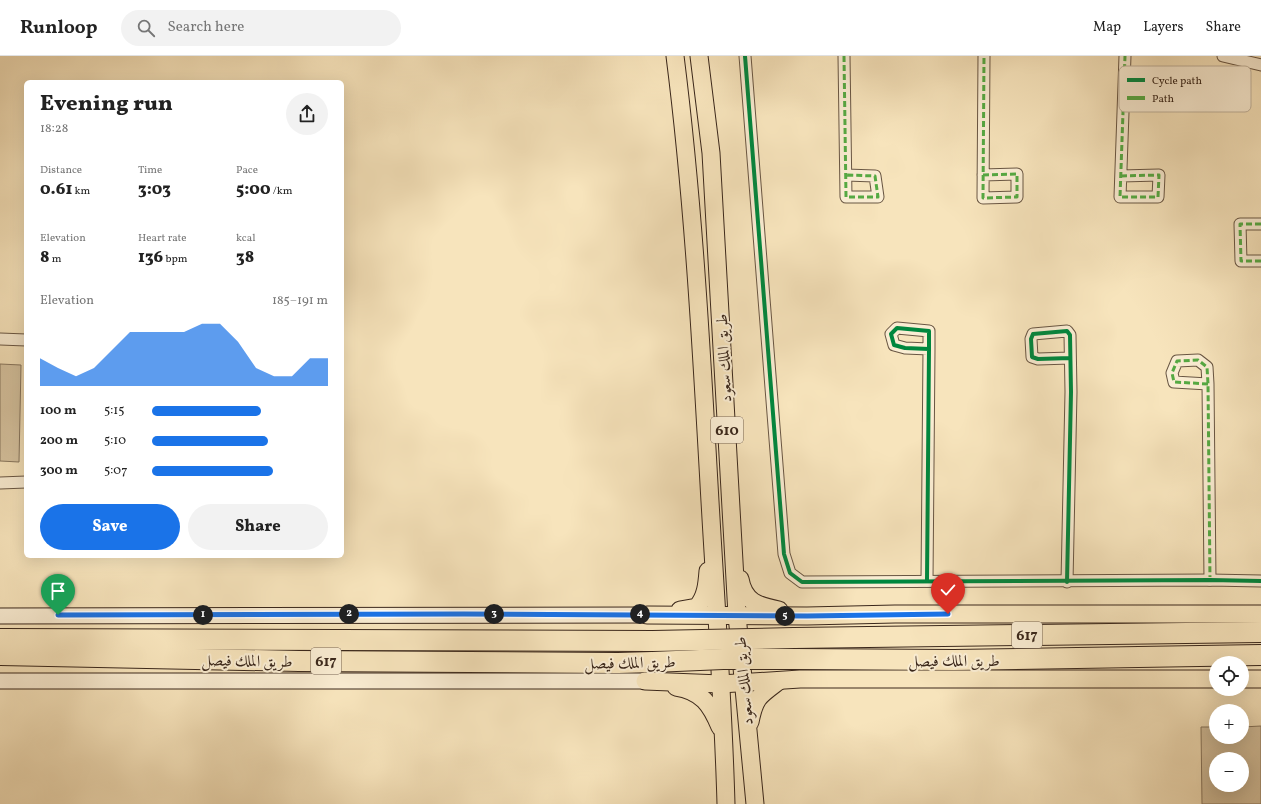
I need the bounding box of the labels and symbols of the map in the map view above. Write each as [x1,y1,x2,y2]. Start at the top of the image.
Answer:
legend [1119,66,1251,112]
text: Cycle path [1152,74,1202,89]
text: Path [1152,92,1175,107]
street label: طريق الملك سعود [712,313,738,403]
road number: 610 [711,417,743,443]
pin [931,573,965,614]
pin [41,574,75,615]
pin: 2 [339,604,359,624]
pin: 3 [484,604,504,624]
pin: 4 [630,604,650,624]
pin: 1 [193,605,213,625]
pin: 5 [775,606,795,626]
road number: 617 [1012,622,1042,648]
street label: طريق الملك سعود [730,636,760,726]
road number: 617 [311,648,341,674]
street label: طريق الملك فيصل [201,650,293,674]
street label: طريق الملك فيصل [908,651,1000,673]
street label: طريق الملك فيصل [584,652,676,676]

